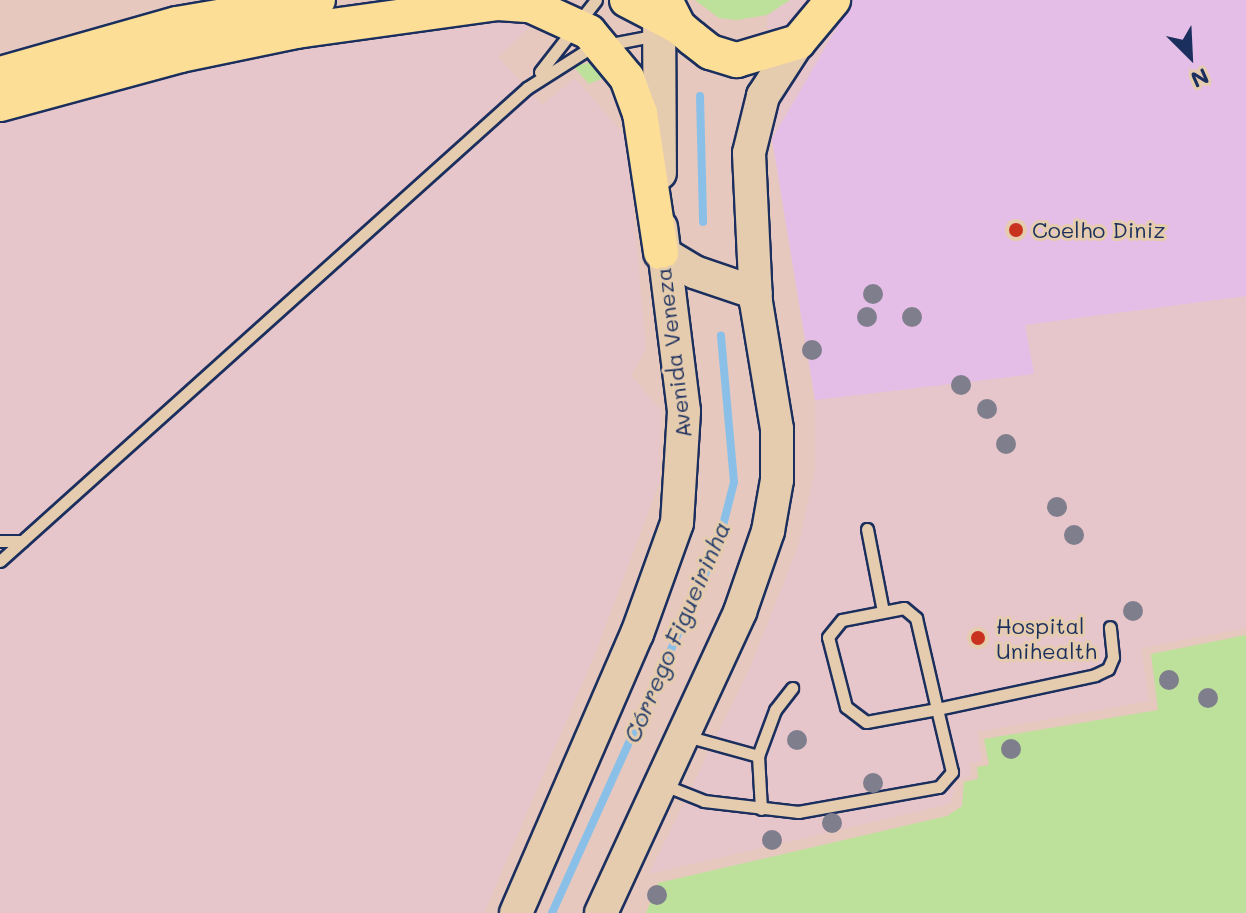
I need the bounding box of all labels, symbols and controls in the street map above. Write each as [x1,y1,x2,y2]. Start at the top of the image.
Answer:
north arrow [1150,16,1230,96]
text: N [1186,62,1213,95]
place label: Coelho Diniz [1032,217,1165,243]
marker: Coelho Diniz [1007,221,1025,239]
street label: Avenida Veneza [649,266,697,440]
water label: Córrego Figueirinha [616,517,736,747]
place label: Hospital Unihealth [996,612,1097,664]
marker: Hospital Unihealth [967,627,989,649]

